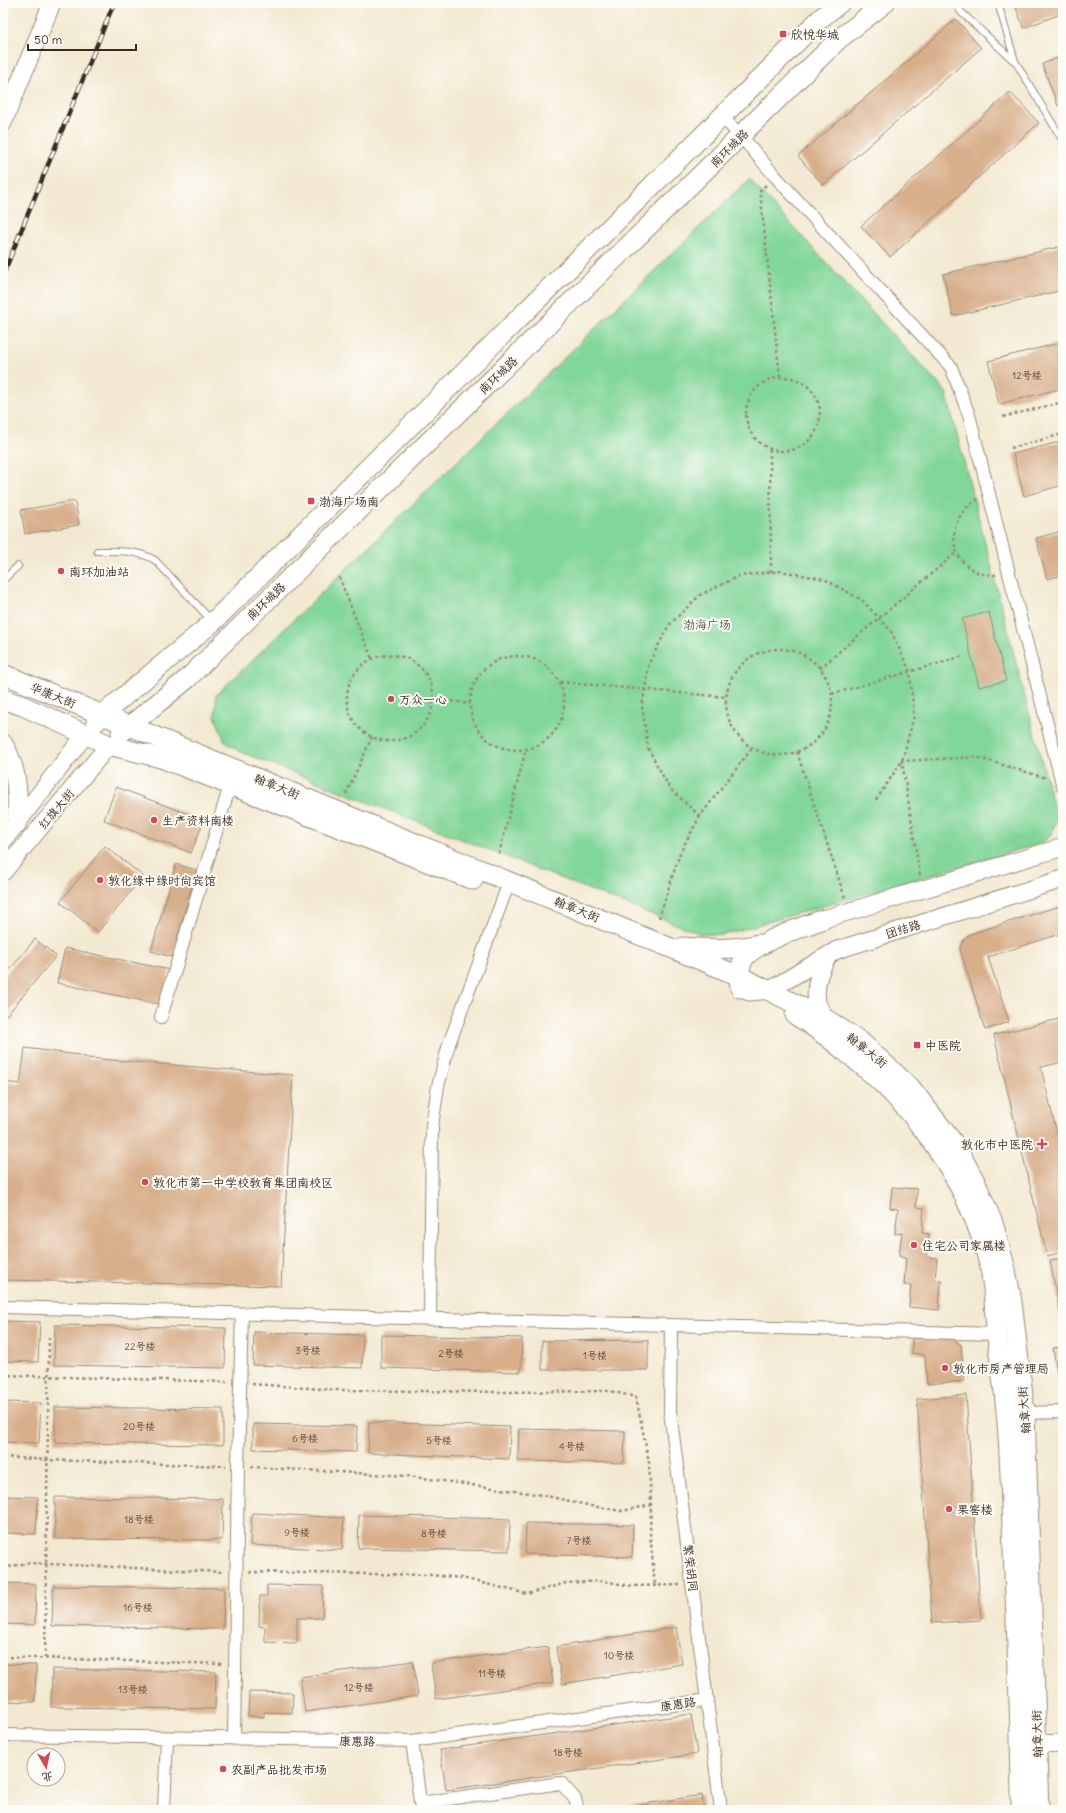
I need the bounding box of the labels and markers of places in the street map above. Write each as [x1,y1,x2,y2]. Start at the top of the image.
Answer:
place label: 欣悦华城 [791,27,839,42]
marker: 欣悦华城 [778,29,788,39]
place label: 渤海广场南 [319,494,379,509]
marker: 渤海广场南 [306,496,316,506]
place label: 南环加油站 [69,564,129,579]
marker: 南环加油站 [56,566,66,576]
place label: 万众一心 [399,692,447,707]
marker: 万众一心 [386,694,396,704]
place label: 生产资料南楼 [162,813,234,828]
marker: 生产资料南楼 [149,815,159,825]
place label: 敦化缘中缘时尚宾馆 [108,873,216,888]
marker: 敦化缘中缘时尚宾馆 [95,875,105,885]
place label: 中医院 [925,1038,961,1053]
marker: 中医院 [912,1040,922,1050]
place label: 敦化市中医院 [961,1137,1033,1152]
marker: 敦化市中医院 [1036,1138,1048,1150]
place label: 敦化市第一中学校教育集团南校区 [153,1175,333,1190]
marker: 敦化市第一中学校教育集团南校区 [140,1177,150,1187]
place label: 住宅公司家属楼 [922,1238,1006,1253]
marker: 住宅公司家属楼 [909,1240,919,1250]
place label: 敦化市房产管理局 [953,1361,1049,1376]
marker: 敦化市房产管理局 [940,1363,950,1373]
place label: 果窖楼 [957,1502,993,1517]
marker: 果窖楼 [944,1504,954,1514]
place label: 农副产品批发市场 [231,1762,327,1777]
marker: 农副产品批发市场 [218,1764,228,1774]

